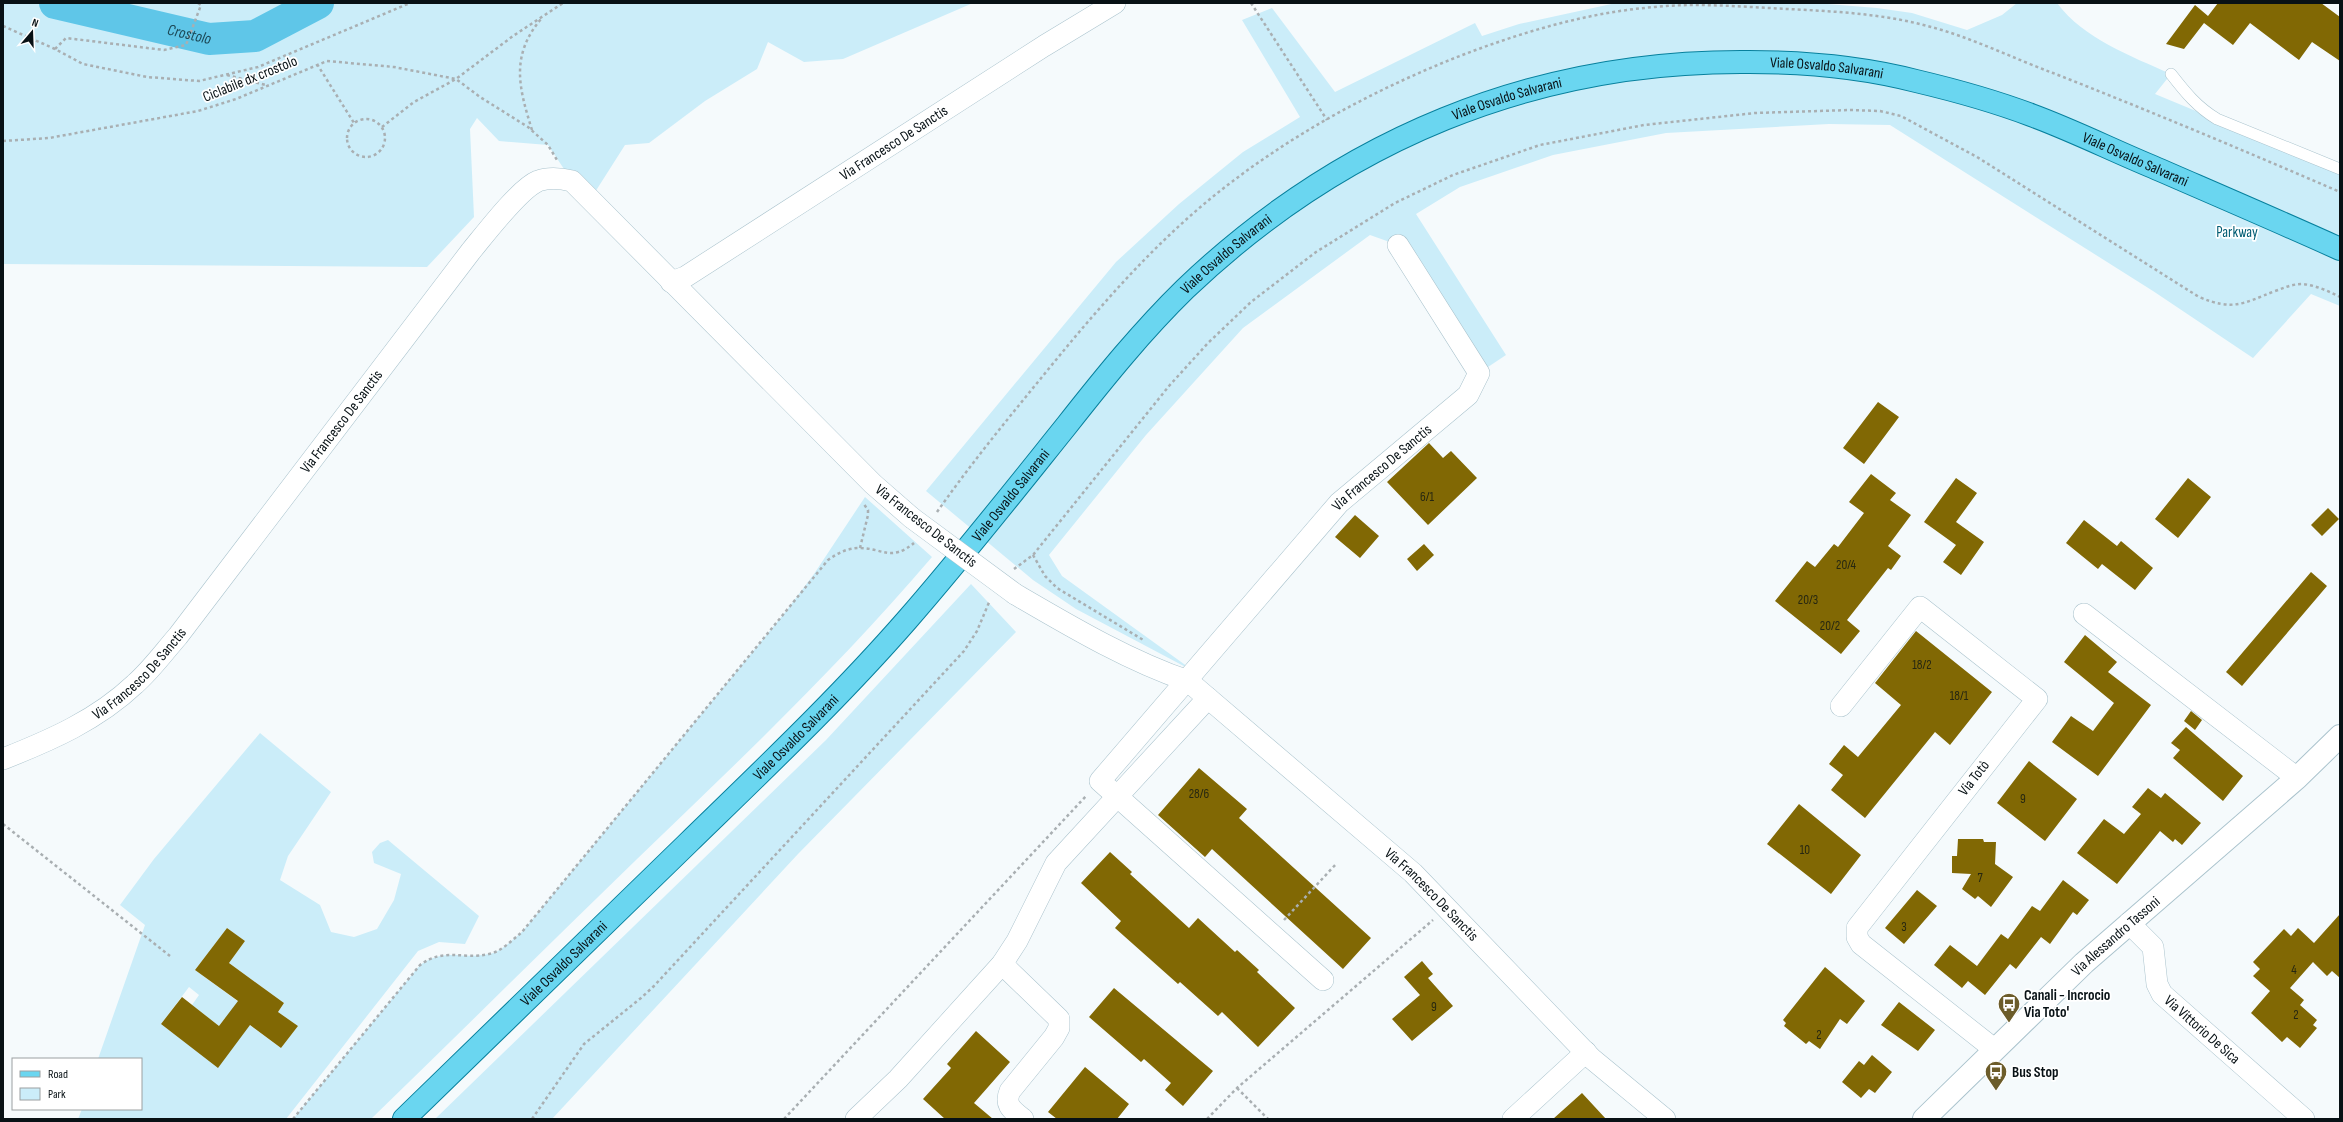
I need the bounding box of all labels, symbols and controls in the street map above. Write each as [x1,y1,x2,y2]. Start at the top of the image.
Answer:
north arrow [12,12,52,52]
text: N [30,16,40,30]
water label: Crostolo [166,20,214,49]
street label: Ciclabile dx crostolo [200,51,300,107]
street label: Viale Osvaldo Salvarani [1770,53,1885,83]
street label: Viale Osvaldo Salvarani [1449,73,1564,124]
street label: Via Francesco De Sanctis [836,101,951,184]
street label: Viale Osvaldo Salvarani [2080,128,2192,191]
street label: Viale Osvaldo Salvarani [1176,210,1275,298]
park label: Parkway [2216,223,2258,242]
street label: Via Francesco De Sanctis [296,366,387,477]
street label: Via Francesco De Sanctis [1327,420,1435,514]
street label: Viale Osvaldo Salvarani [968,445,1054,545]
street label: Via Francesco De Sanctis [871,480,981,572]
house number: 6/1 [1420,489,1434,505]
house number: 20/4 [1836,557,1857,573]
house number: 20/3 [1798,592,1818,608]
house number: 20/2 [1820,618,1840,634]
street label: Via Francesco De Sanctis [89,624,190,724]
house number: 18/2 [1912,657,1932,673]
house number: 18/1 [1950,688,1969,704]
street label: Viale Osvaldo Salvarani [749,690,843,784]
street label: Via Totò [1954,757,1994,799]
house number: 28/6 [1189,786,1210,802]
house number: 9 [2020,791,2026,807]
house number: 10 [1800,842,1810,858]
street label: Via Francesco De Sanctis [1381,844,1483,945]
house number: 7 [1977,870,1983,886]
street label: Via Alessandro Tassoni [2067,892,2164,980]
street label: Viale Osvaldo Salvarani [516,917,611,1010]
house number: 3 [1901,919,1907,935]
house number: 4 [2291,962,2297,978]
place label: Canali - Incrocio Via Toto' [2024,986,2110,1022]
bus stop icon: Canali - Incrocio Via Toto' [1996,991,2022,1024]
street label: Via Vittorio De Sica [2160,991,2244,1068]
house number: 9 [1431,999,1437,1015]
house number: 2 [2293,1007,2299,1023]
house number: 2 [1816,1027,1822,1043]
legend [12,1058,142,1110]
bus stop icon: Bus Stop [1983,1059,2009,1092]
place label: Bus Stop [2012,1063,2058,1082]
text: Road [48,1067,68,1082]
text: Park [48,1087,66,1102]

